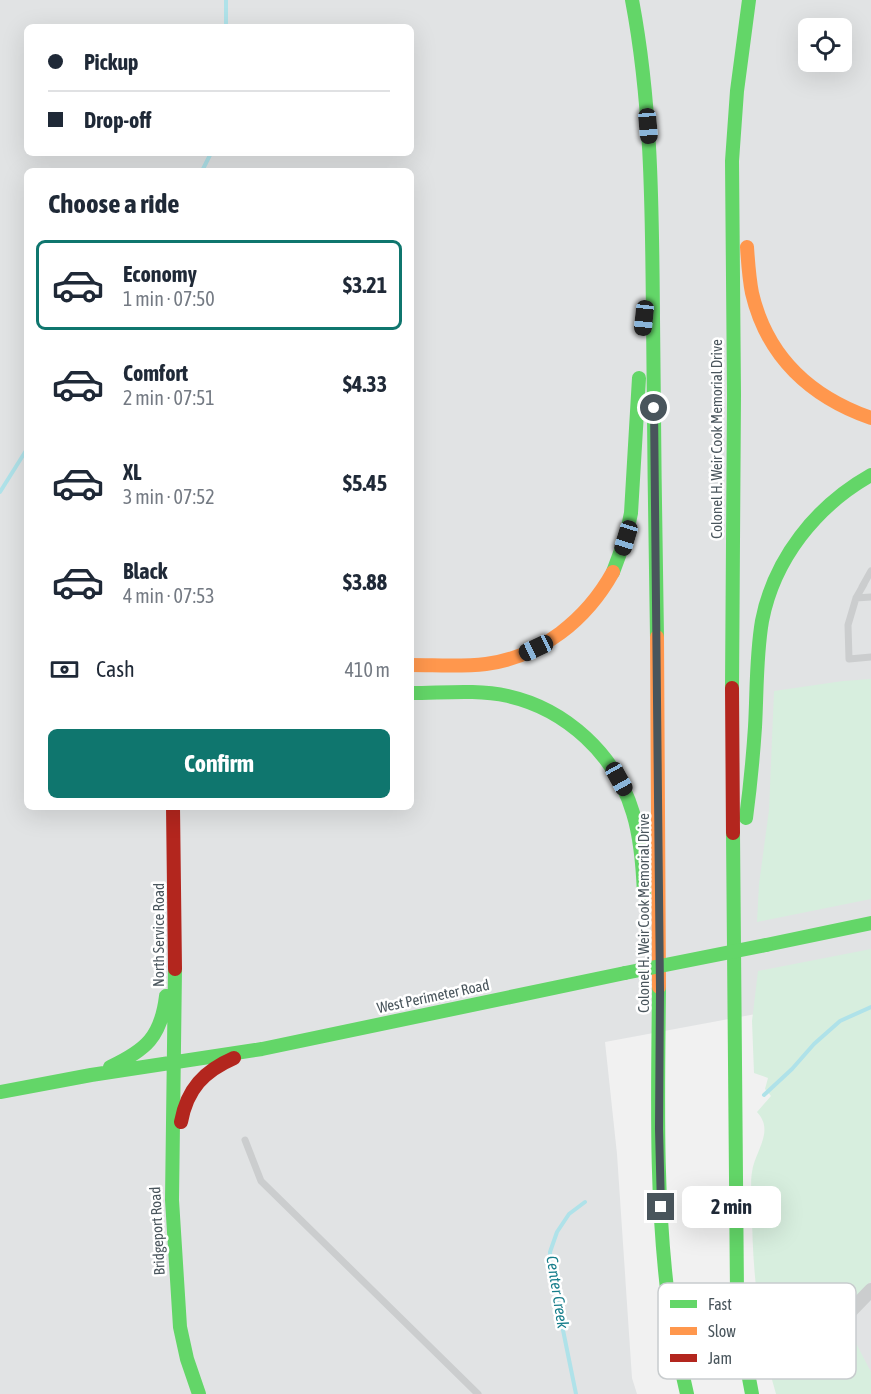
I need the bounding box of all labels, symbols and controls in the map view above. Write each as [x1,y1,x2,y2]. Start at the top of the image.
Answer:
map controls [798,18,852,72]
button: locate [798,18,852,72]
text: Pickup [84,49,139,75]
text: Drop-off [84,107,151,133]
car [637,107,659,145]
text: Choose a ride [48,188,180,219]
icon: car [51,258,105,312]
text: Economy [123,261,197,287]
text: $3.21 [343,272,387,298]
text: 1 min · 07:50 [123,287,215,310]
car [633,299,655,337]
street label: Colonel H. Weir Cook Memorial Drive [708,339,725,539]
icon: car [51,357,105,411]
text: Comfort [123,360,188,386]
text: $4.33 [343,371,387,397]
text: 2 min · 07:51 [123,386,215,409]
route start [640,394,667,421]
icon: car [51,456,105,510]
text: XL [123,459,141,485]
text: $5.45 [343,470,387,496]
text: 3 min · 07:52 [123,485,215,508]
car [612,518,640,558]
icon: car [51,555,105,609]
text: Black [123,558,167,584]
text: $3.88 [343,569,387,595]
text: 4 min · 07:53 [123,584,215,607]
car [516,632,556,664]
icon: cash [48,653,81,686]
text: Cash [96,656,135,682]
text: 410 m [345,658,390,681]
button: Confirm [48,729,390,798]
car [602,759,636,799]
street label: Colonel H. Weir Cook Memorial Drive [635,813,652,1013]
street label: North Service Road [150,883,167,987]
street label: West Perimeter Road [375,976,491,1016]
street label: Bridgeport Road [146,1186,168,1276]
callout: 2 min [682,1186,781,1228]
route end [647,1193,674,1220]
text: 2 min [711,1195,752,1218]
water label: Center Creek [543,1254,573,1331]
legend [658,1283,856,1379]
text: Fast [708,1295,732,1313]
text: Slow [708,1322,736,1340]
text: Jam [708,1349,732,1367]

